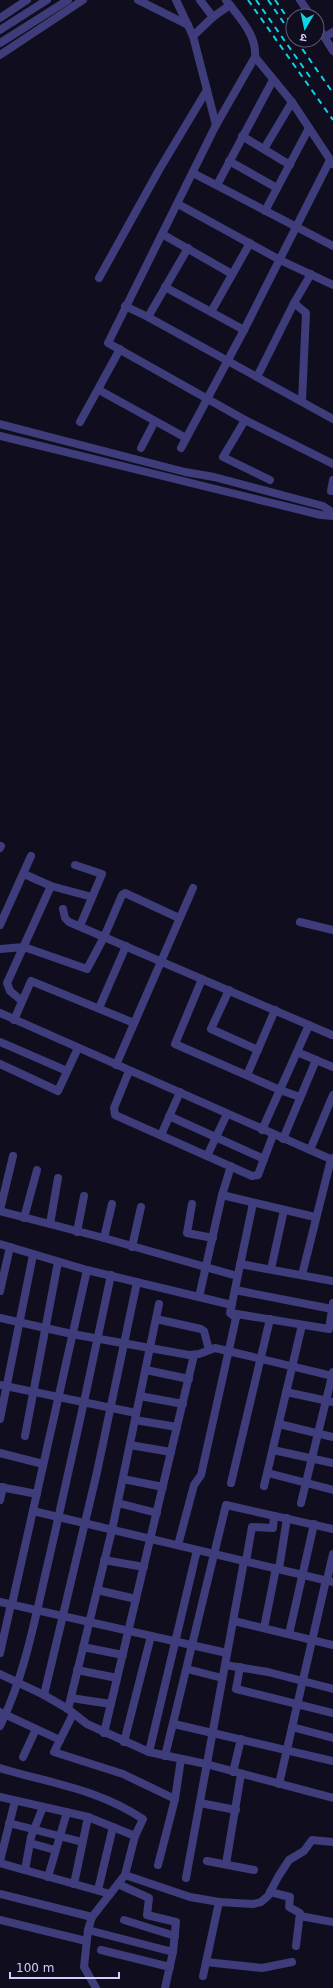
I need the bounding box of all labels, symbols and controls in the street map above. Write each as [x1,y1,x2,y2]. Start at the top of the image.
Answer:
north arrow [285,8,325,48]
text: उ [299,30,308,44]
scale bar [10,1954,119,1980]
text: 100 m [16,1961,54,1975]

